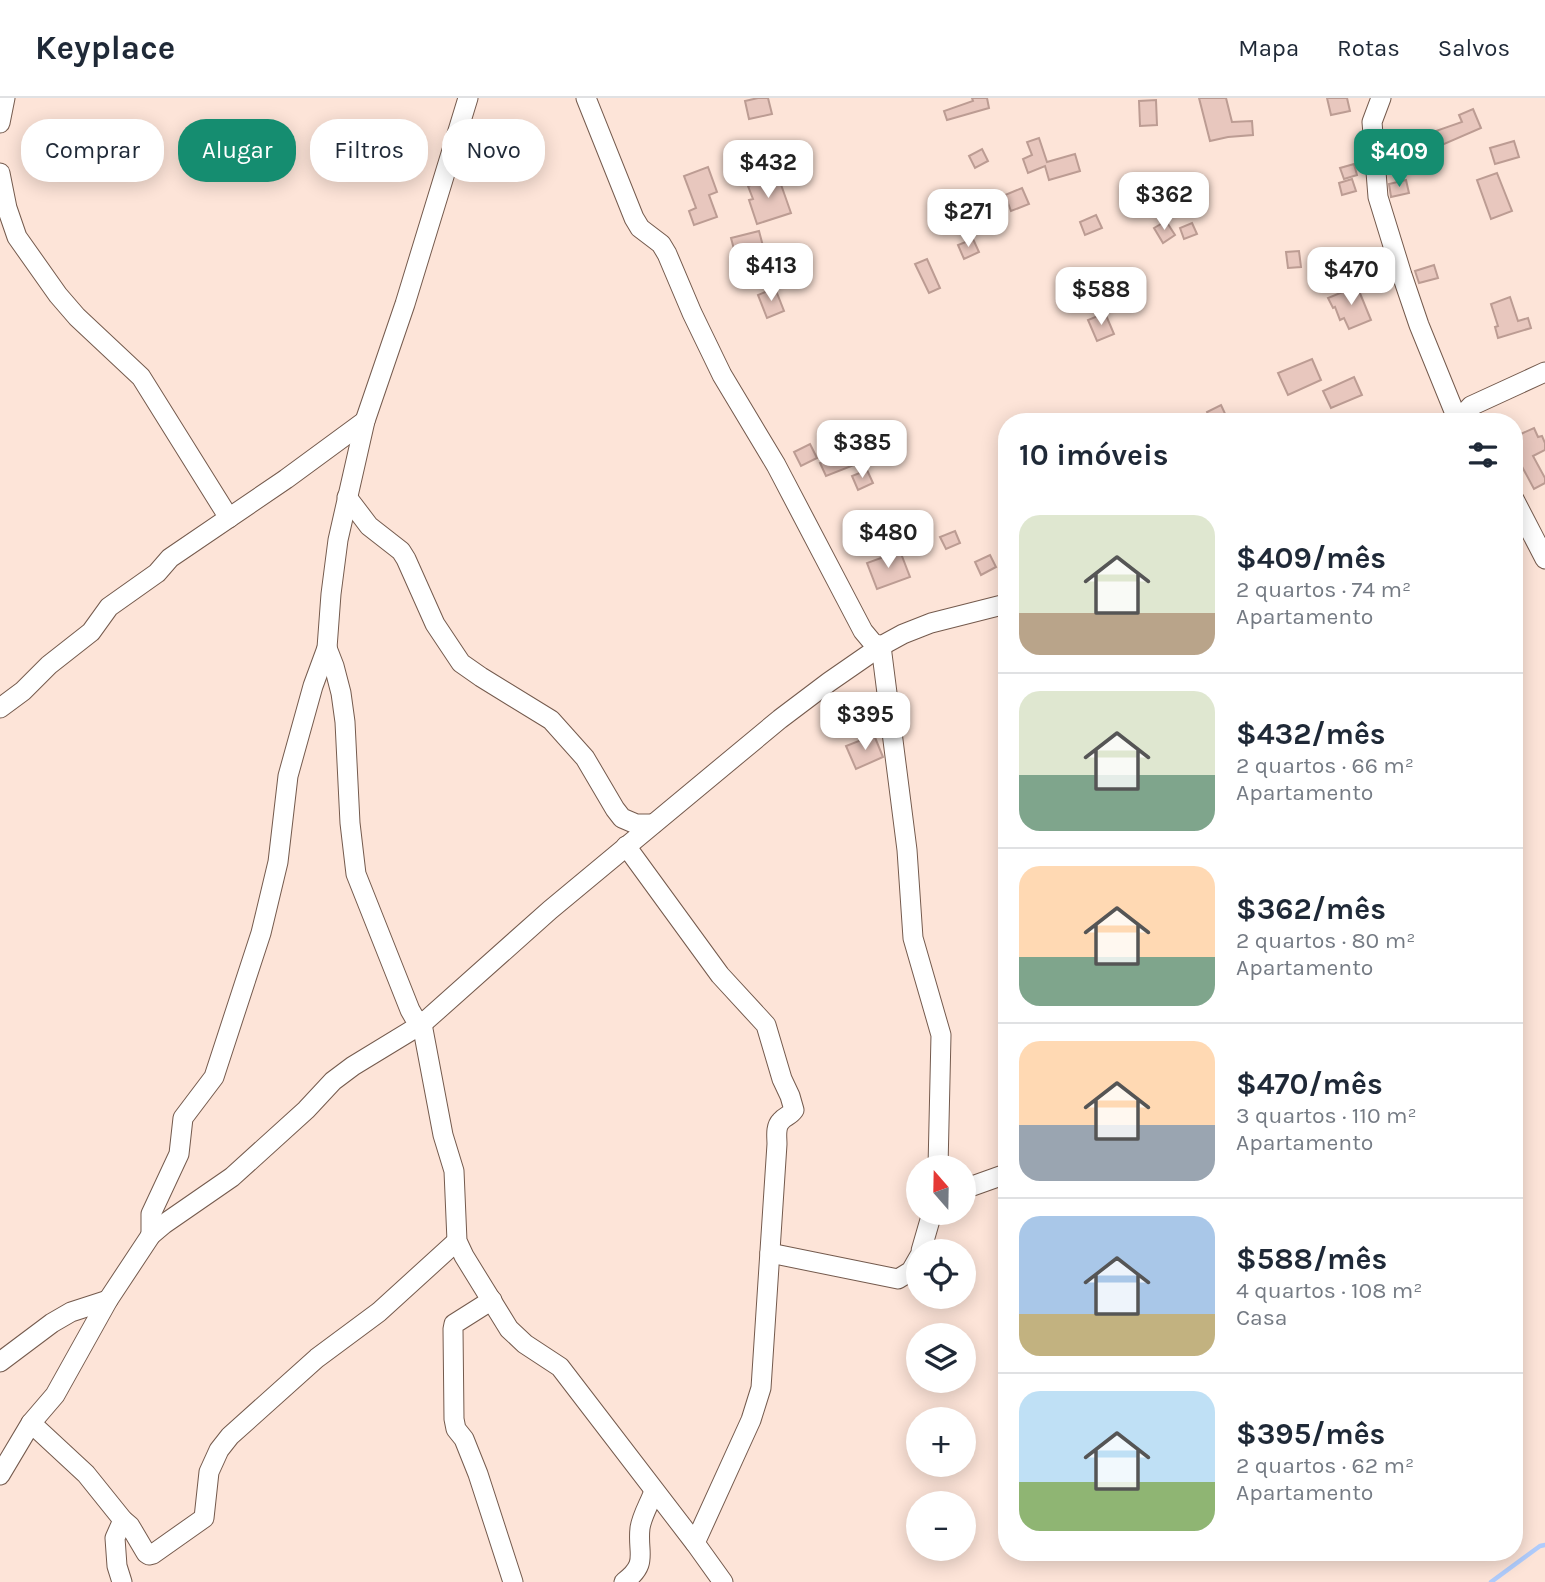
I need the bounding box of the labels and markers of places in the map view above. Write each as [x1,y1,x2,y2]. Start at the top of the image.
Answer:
pin: $409 [1358,130,1440,189]
pin: $432 [727,140,809,200]
pin: $362 [1123,172,1205,232]
pin: $271 [927,190,1009,249]
pin: $413 [730,244,812,303]
pin: $470 [1310,248,1392,307]
pin: $588 [1060,268,1142,327]
pin: $385 [821,420,903,480]
pin: $480 [847,510,929,570]
pin: $395 [824,692,906,752]

